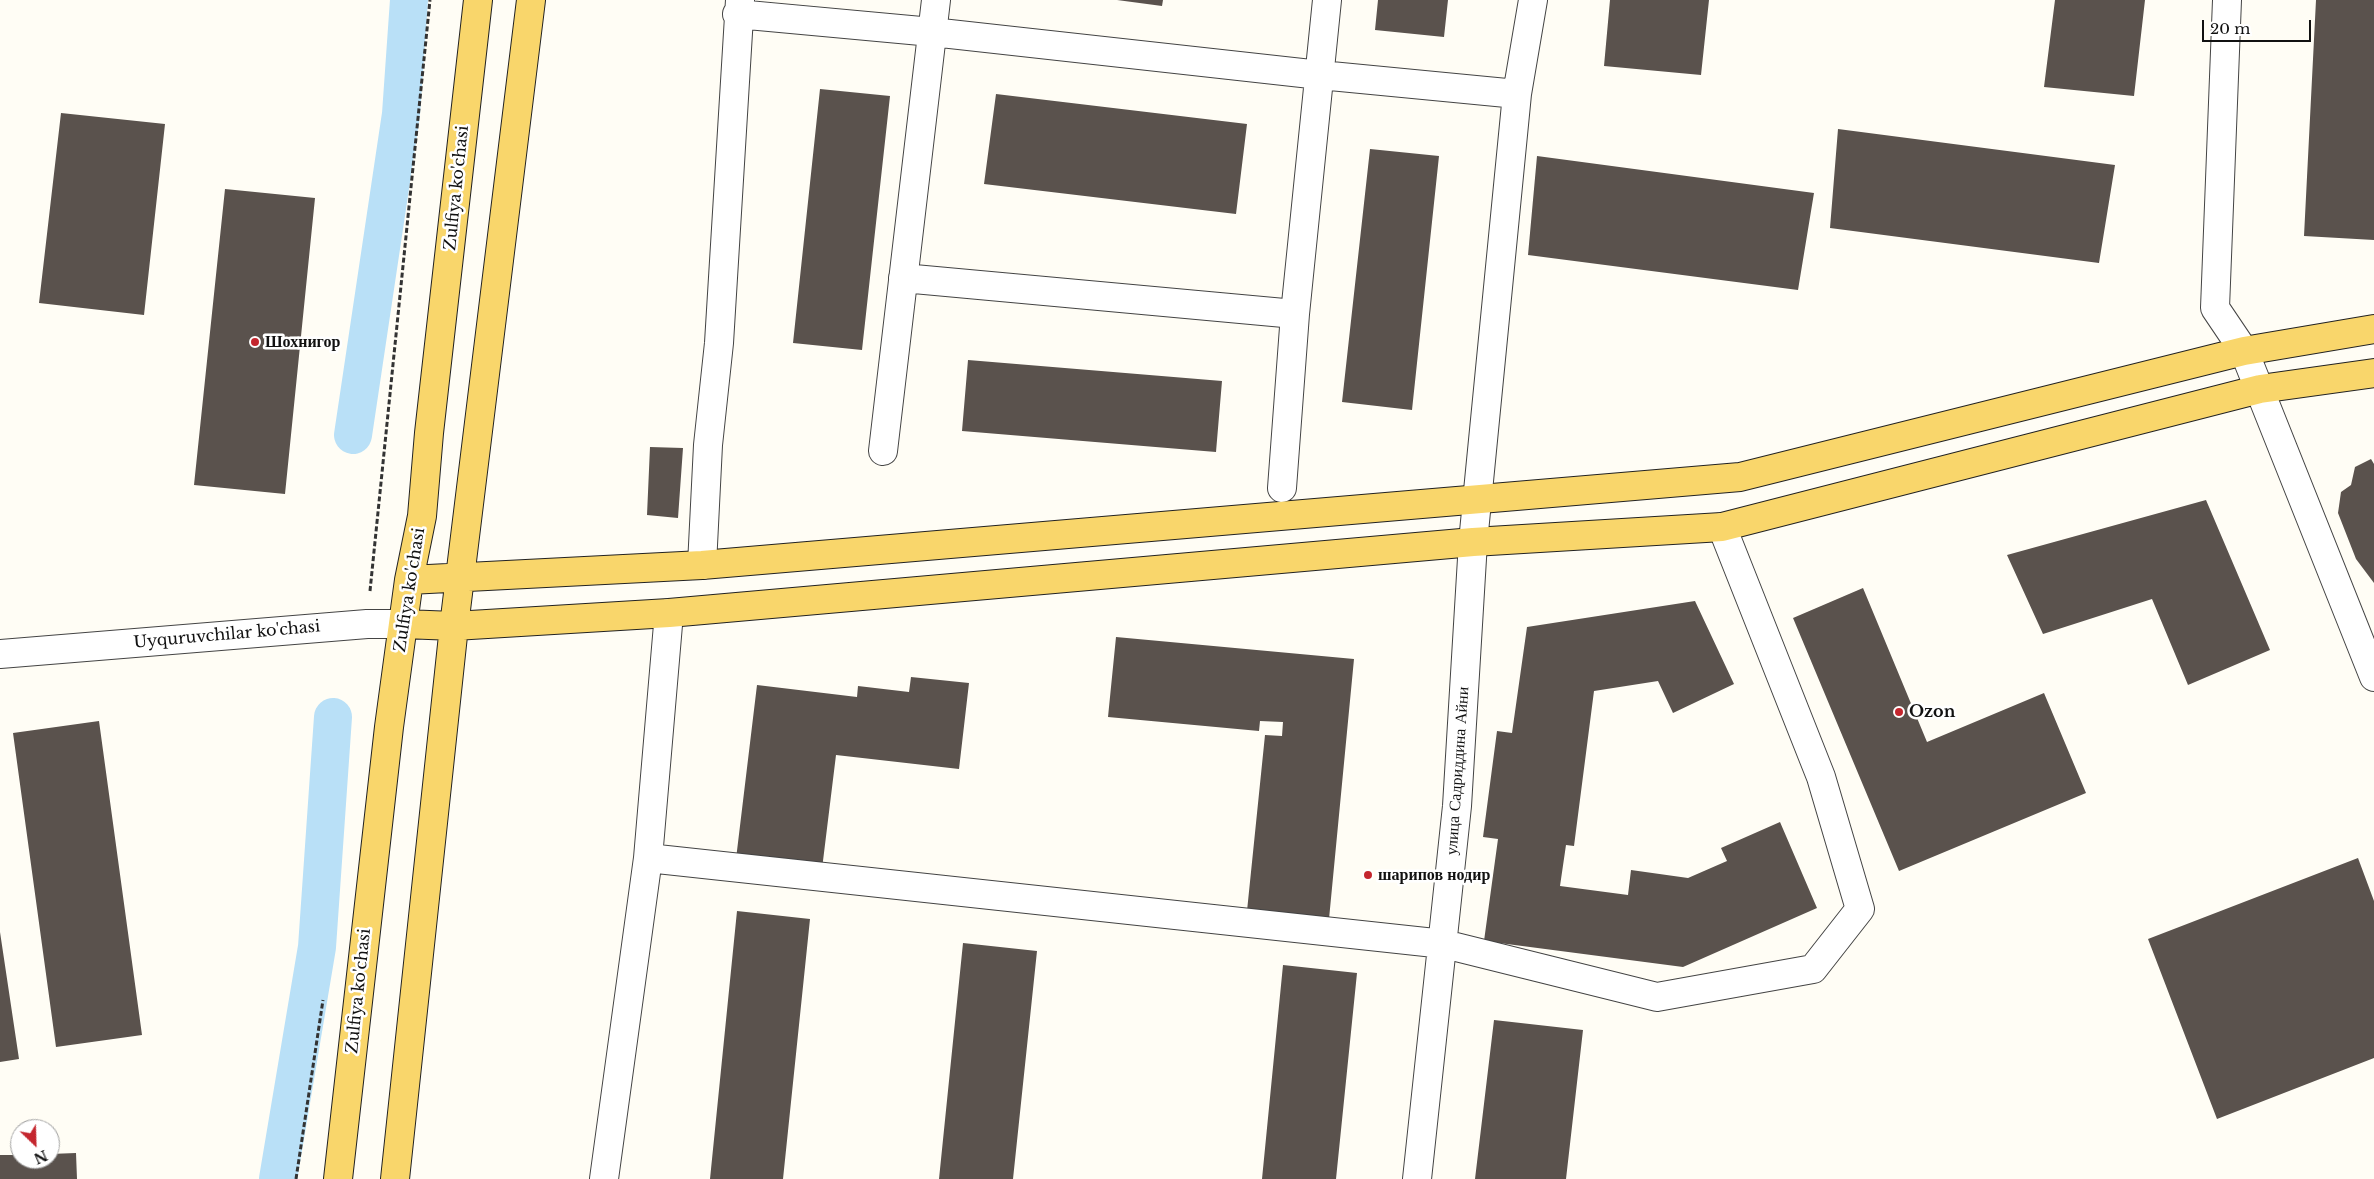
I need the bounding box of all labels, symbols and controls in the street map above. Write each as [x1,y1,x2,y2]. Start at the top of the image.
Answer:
scale bar [2204,10,2313,42]
text: 20 m [2210,19,2250,38]
street label: Zulfiya ko'chasi [441,125,473,251]
place label: Шохнигор [265,332,340,352]
marker: Шохнигор [249,336,261,348]
street label: Zulfiya ko'chasi [391,526,429,654]
street label: Uyquruvchilar ko'chasi [133,617,321,653]
street label: улица Садриддина Айни [1443,686,1473,856]
place label: Ozon [1909,702,1955,722]
marker: Ozon [1893,706,1905,718]
place label: шарипов нодир [1378,865,1490,885]
marker: шарипов нодир [1362,869,1374,881]
street label: Zulfiya ko'chasi [343,928,375,1054]
north arrow [10,1119,60,1169]
text: N [31,1146,50,1168]

